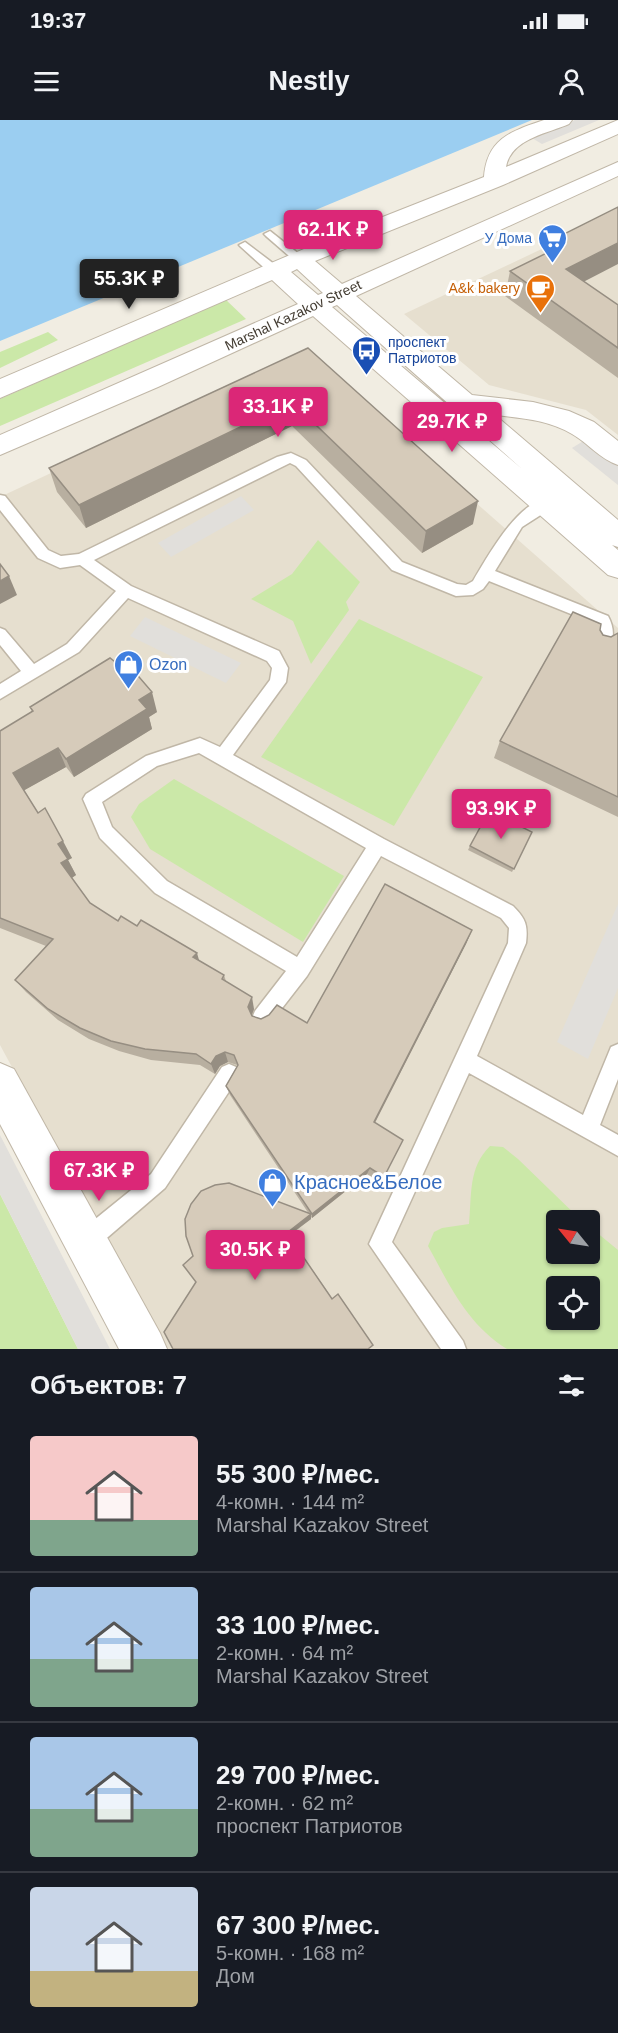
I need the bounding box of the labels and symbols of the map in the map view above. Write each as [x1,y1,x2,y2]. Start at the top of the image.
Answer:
pin: 62.1K ₽ [278,210,388,261]
supermarket icon: У Дома [537,222,569,264]
place label: У Дома [484,230,532,246]
pin: 55.3K ₽ [74,259,184,310]
cafe icon: A&k bakery [525,272,557,314]
street label: Marshal Kazakov Street [222,276,364,354]
place label: A&k bakery [448,280,520,296]
bus stop icon: проспект Патриотов [351,334,383,376]
place label: проспект Патриотов [388,334,457,366]
pin: 33.1K ₽ [223,387,333,438]
pin: 29.7K ₽ [397,402,507,453]
shop icon: Ozon [112,648,144,690]
place label: Ozon [149,656,187,673]
pin: 93.9K ₽ [446,789,556,840]
pin: 67.3K ₽ [44,1151,154,1202]
shop icon: Красное&Белое [257,1166,289,1208]
place label: Красное&Белое [294,1171,442,1193]
north arrow [546,1210,600,1264]
pin: 30.5K ₽ [200,1230,310,1281]

